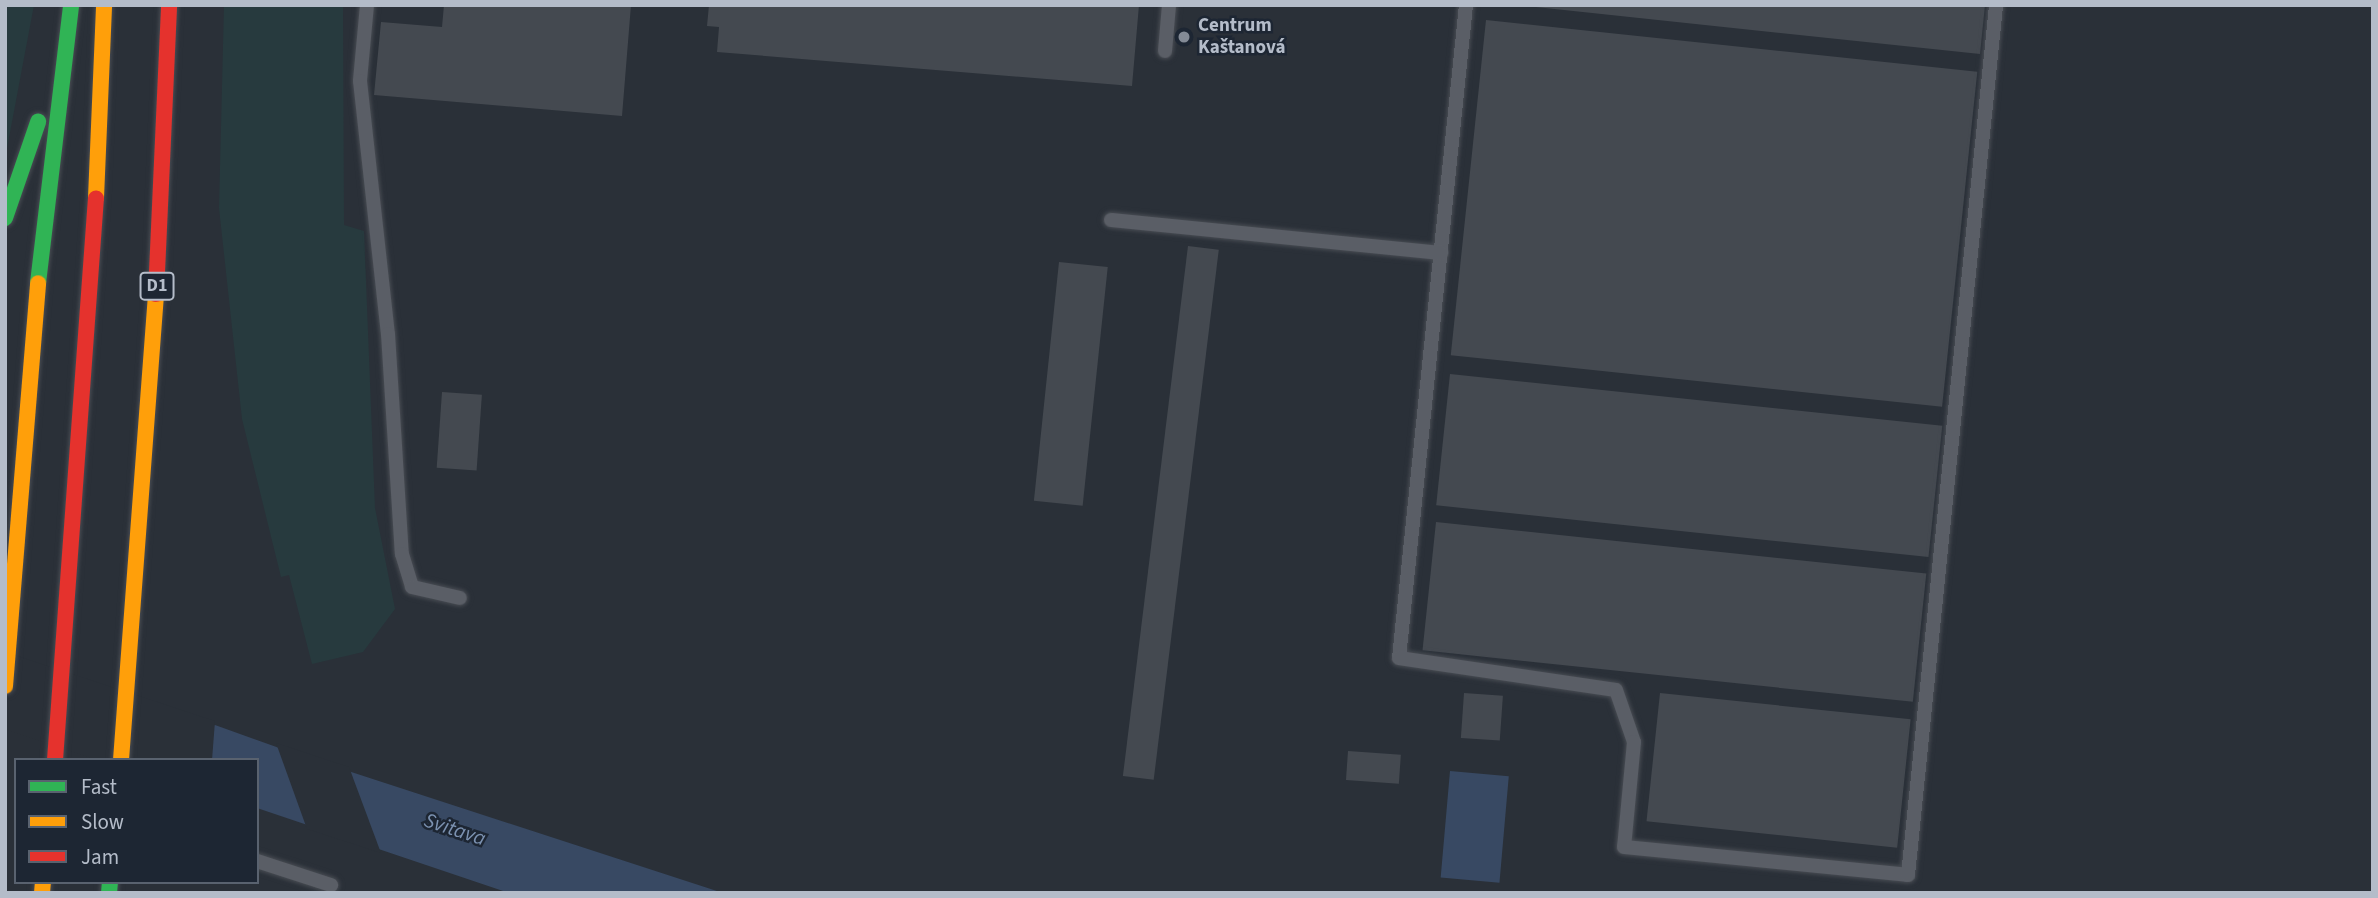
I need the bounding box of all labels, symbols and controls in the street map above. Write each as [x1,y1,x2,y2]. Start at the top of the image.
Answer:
place label: Centrum Kaštanová [1198,15,1285,59]
marker: Centrum Kaštanová [1176,29,1192,45]
road number: D1 [140,272,174,300]
legend [14,758,259,884]
text: Fast [81,772,117,802]
text: Slow [81,807,124,837]
water label: Svitava [421,807,489,851]
text: Jam [81,842,119,872]

